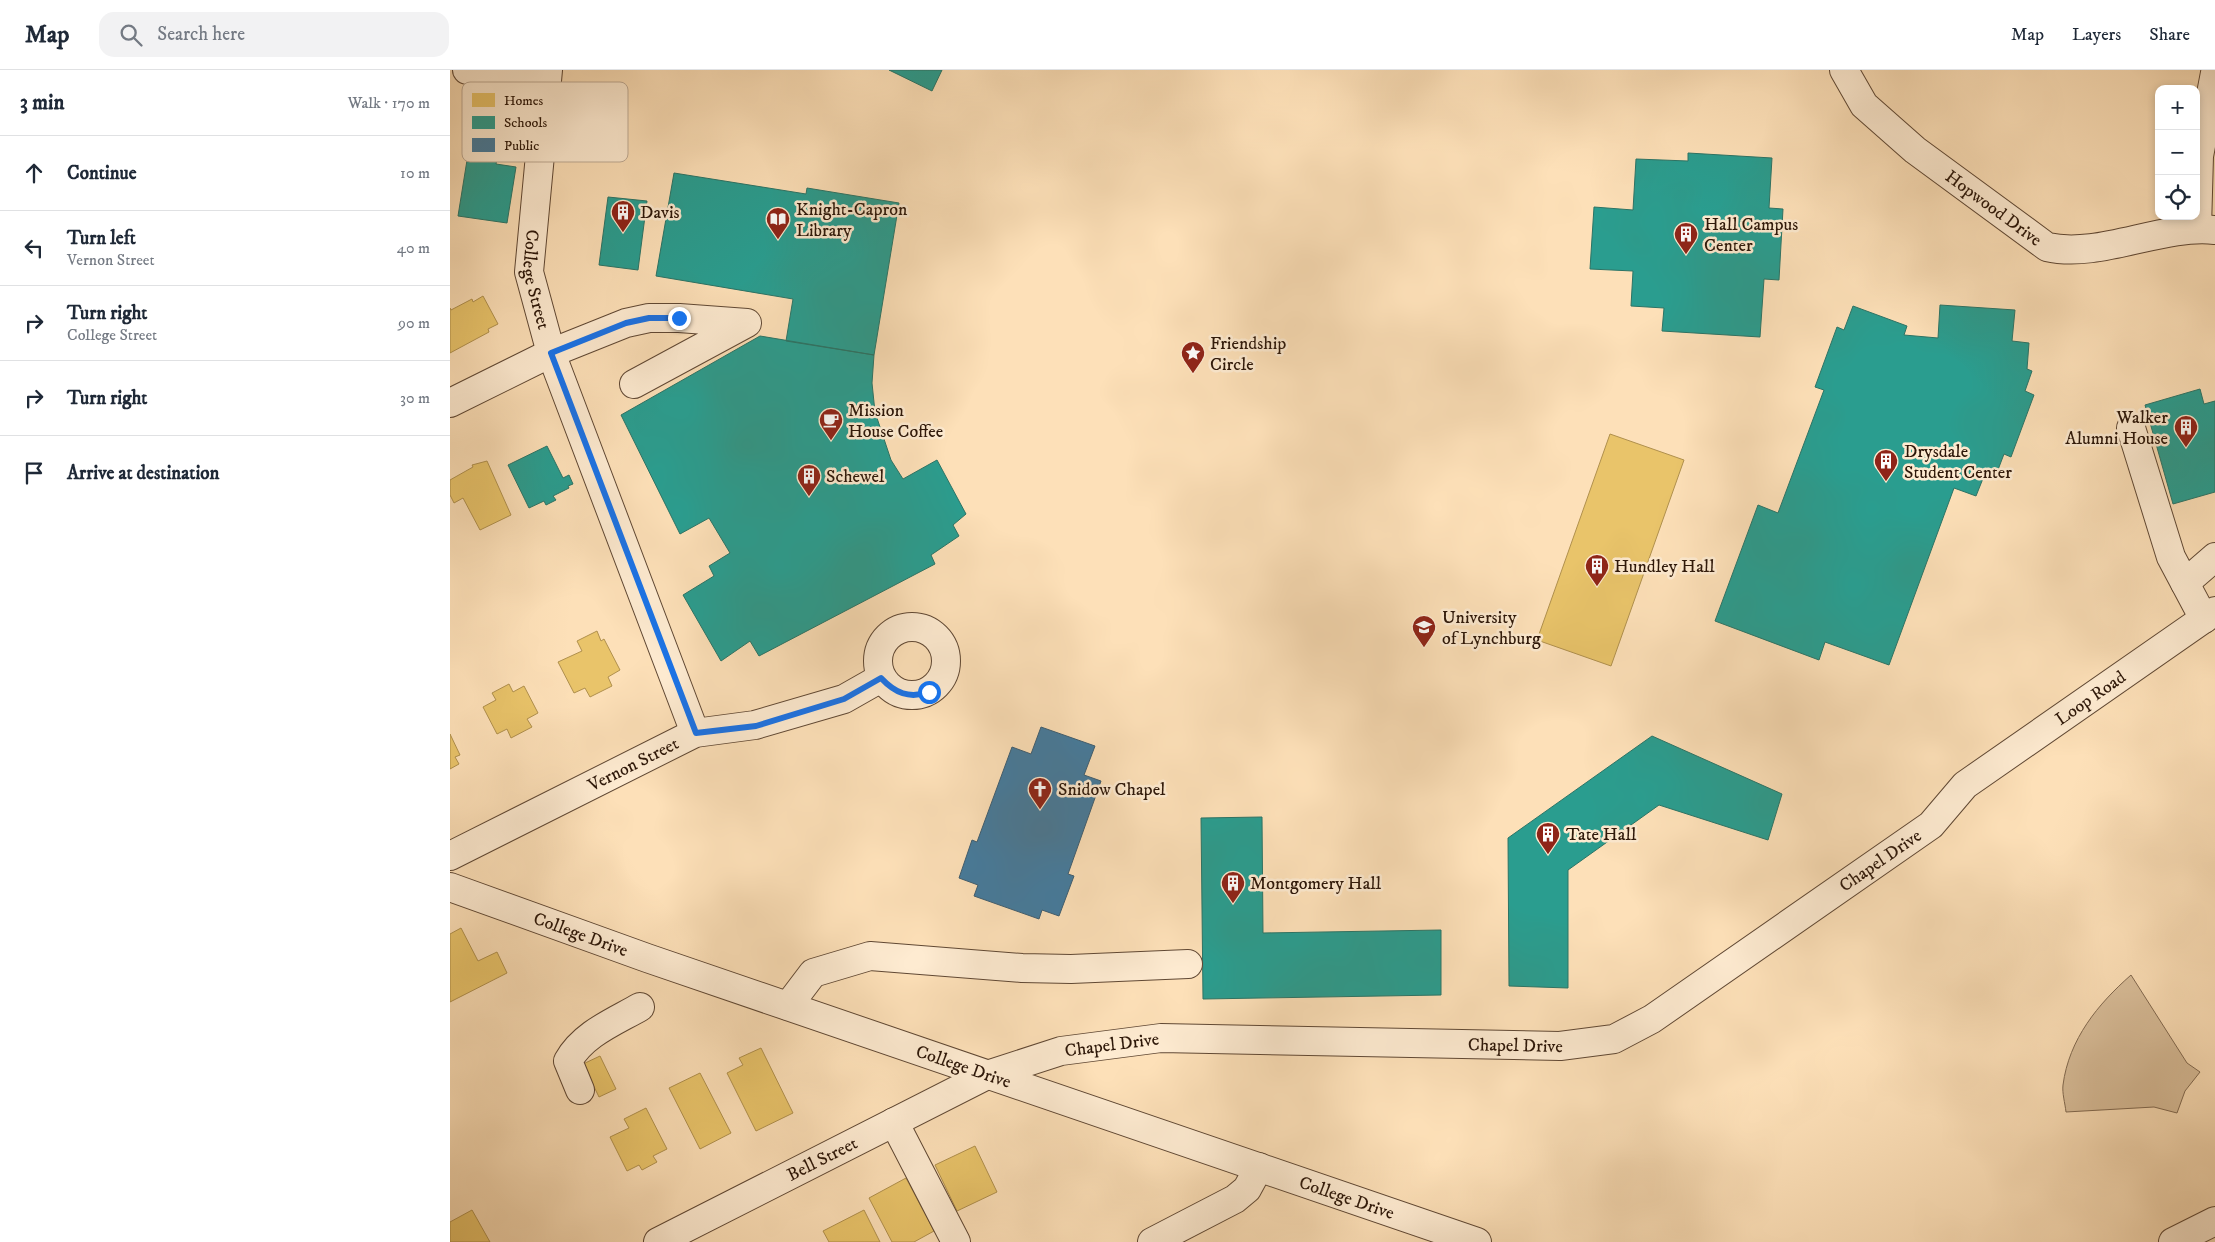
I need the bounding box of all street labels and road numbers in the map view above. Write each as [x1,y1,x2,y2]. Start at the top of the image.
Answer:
street label: Hopwood Drive [1940,166,2046,251]
street label: College Street [516,228,554,332]
street label: Loop Road [2051,667,2130,731]
street label: Vernon Street [584,733,683,797]
street label: Chapel Drive [1835,825,1926,897]
street label: College Drive [530,908,631,962]
street label: Chapel Drive [1063,1028,1160,1062]
street label: Chapel Drive [1468,1034,1563,1058]
street label: College Drive [913,1041,1014,1094]
street label: Bell Street [784,1132,862,1187]
street label: College Drive [1296,1172,1397,1225]

